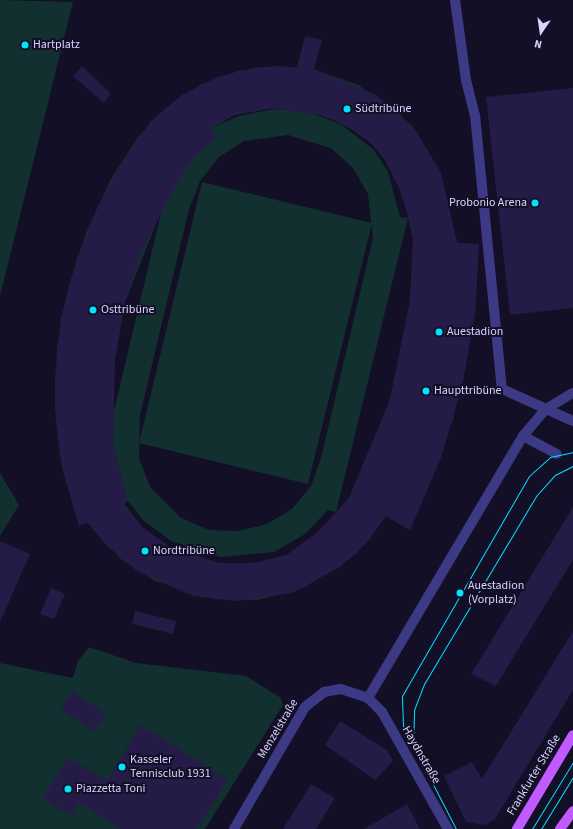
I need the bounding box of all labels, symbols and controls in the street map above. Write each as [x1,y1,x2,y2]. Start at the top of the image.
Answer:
north arrow [521,12,561,52]
text: N [533,36,543,52]
place label: Hartplatz [33,38,80,52]
marker: Hartplatz [20,40,30,50]
place label: Südtribüne [355,102,411,116]
marker: Südtribüne [342,104,352,114]
place label: Probonio Arena [449,196,527,210]
marker: Probonio Arena [530,198,540,208]
place label: Osttribüne [101,303,154,317]
marker: Osttribüne [88,305,98,315]
place label: Auestadion [447,325,503,339]
marker: Auestadion [434,327,444,337]
place label: Haupttribüne [434,384,502,398]
marker: Haupttribüne [421,386,431,396]
place label: Nordtribüne [153,544,215,558]
marker: Nordtribüne [140,546,150,556]
place label: Auestadion (Vorplatz) [468,579,524,607]
marker: Auestadion (Vorplatz) [455,588,465,598]
street label: Menzelstraße [255,697,301,761]
street label: Haydnstraße [399,724,443,786]
street label: Frankfurter Straße [504,732,564,818]
place label: Kasseler Tennisclub 1931 [130,753,211,781]
marker: Kasseler Tennisclub 1931 [117,762,127,772]
place label: Piazzetta Toni [76,782,145,796]
marker: Piazzetta Toni [63,784,73,794]

